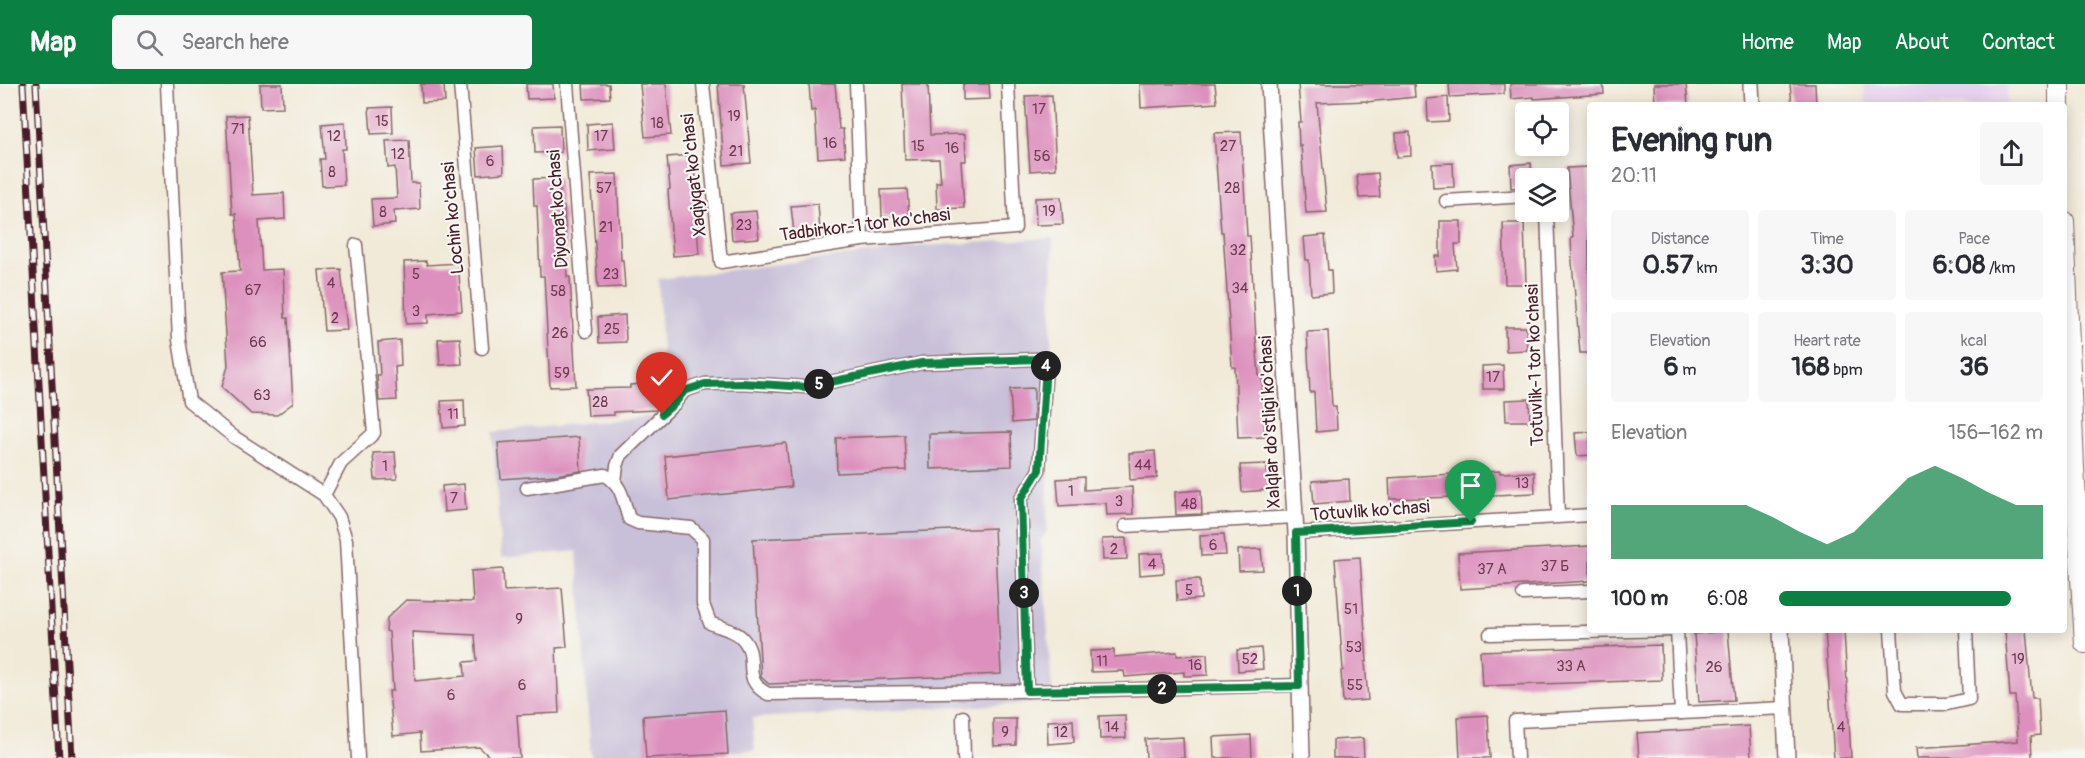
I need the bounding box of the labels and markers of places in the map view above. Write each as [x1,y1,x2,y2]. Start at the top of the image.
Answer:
pin: 4 [1031,351,1061,381]
pin [636,352,687,414]
pin: 5 [804,369,834,399]
pin [1445,460,1496,522]
pin: 1 [1282,576,1312,606]
pin: 3 [1009,578,1039,608]
pin: 2 [1147,674,1177,704]

